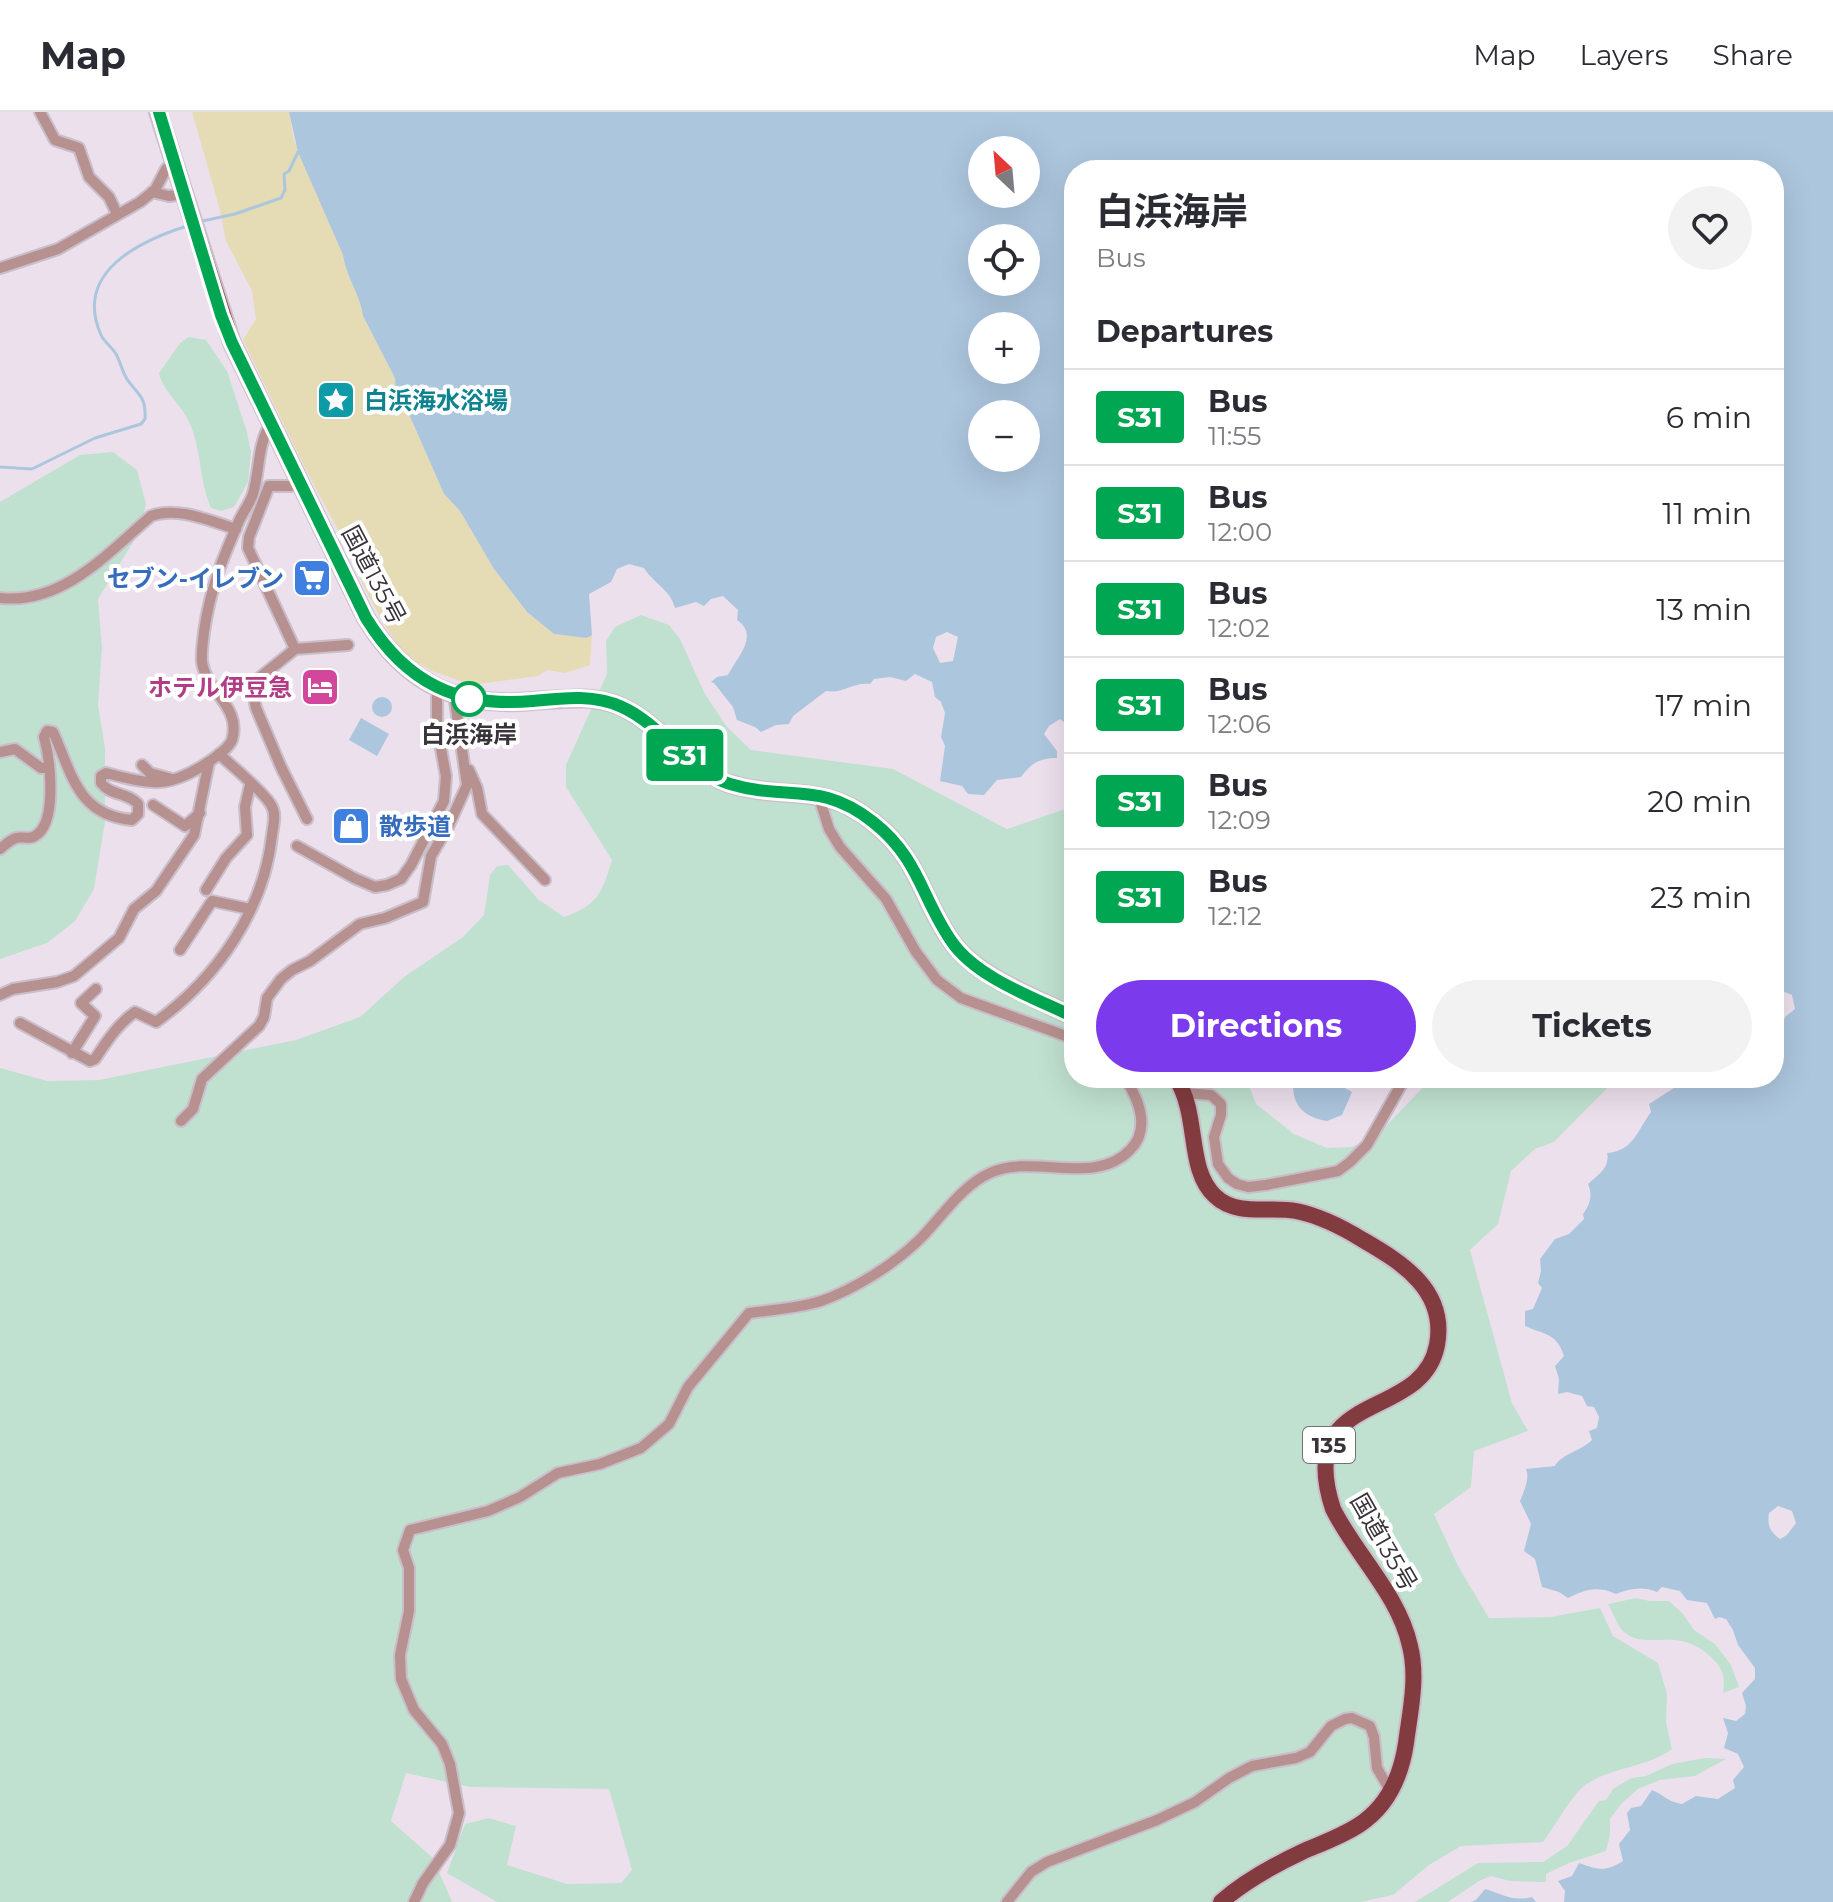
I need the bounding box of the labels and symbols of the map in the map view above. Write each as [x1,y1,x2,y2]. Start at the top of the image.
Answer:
north arrow [968,136,1040,208]
place icon: 白浜海水浴場 [315,379,357,421]
place label: 白浜海水浴場 [364,386,508,415]
street label: 国道135号 [336,521,412,629]
supermarket icon: セブン-イレブン [291,557,333,599]
place label: セブン-イレブン [107,564,284,593]
hotel icon: ホテル伊豆急 [299,666,341,708]
place label: ホテル伊豆急 [148,673,292,702]
marker: 白浜海岸 [452,682,486,716]
place label: 白浜海岸 [421,720,517,749]
line badge: S31 [639,729,731,781]
shop icon: 散歩道 [330,805,372,847]
place label: 散歩道 [379,812,451,841]
road number: 135 [1303,1427,1355,1463]
street label: 国道135号 [1345,1488,1423,1596]

